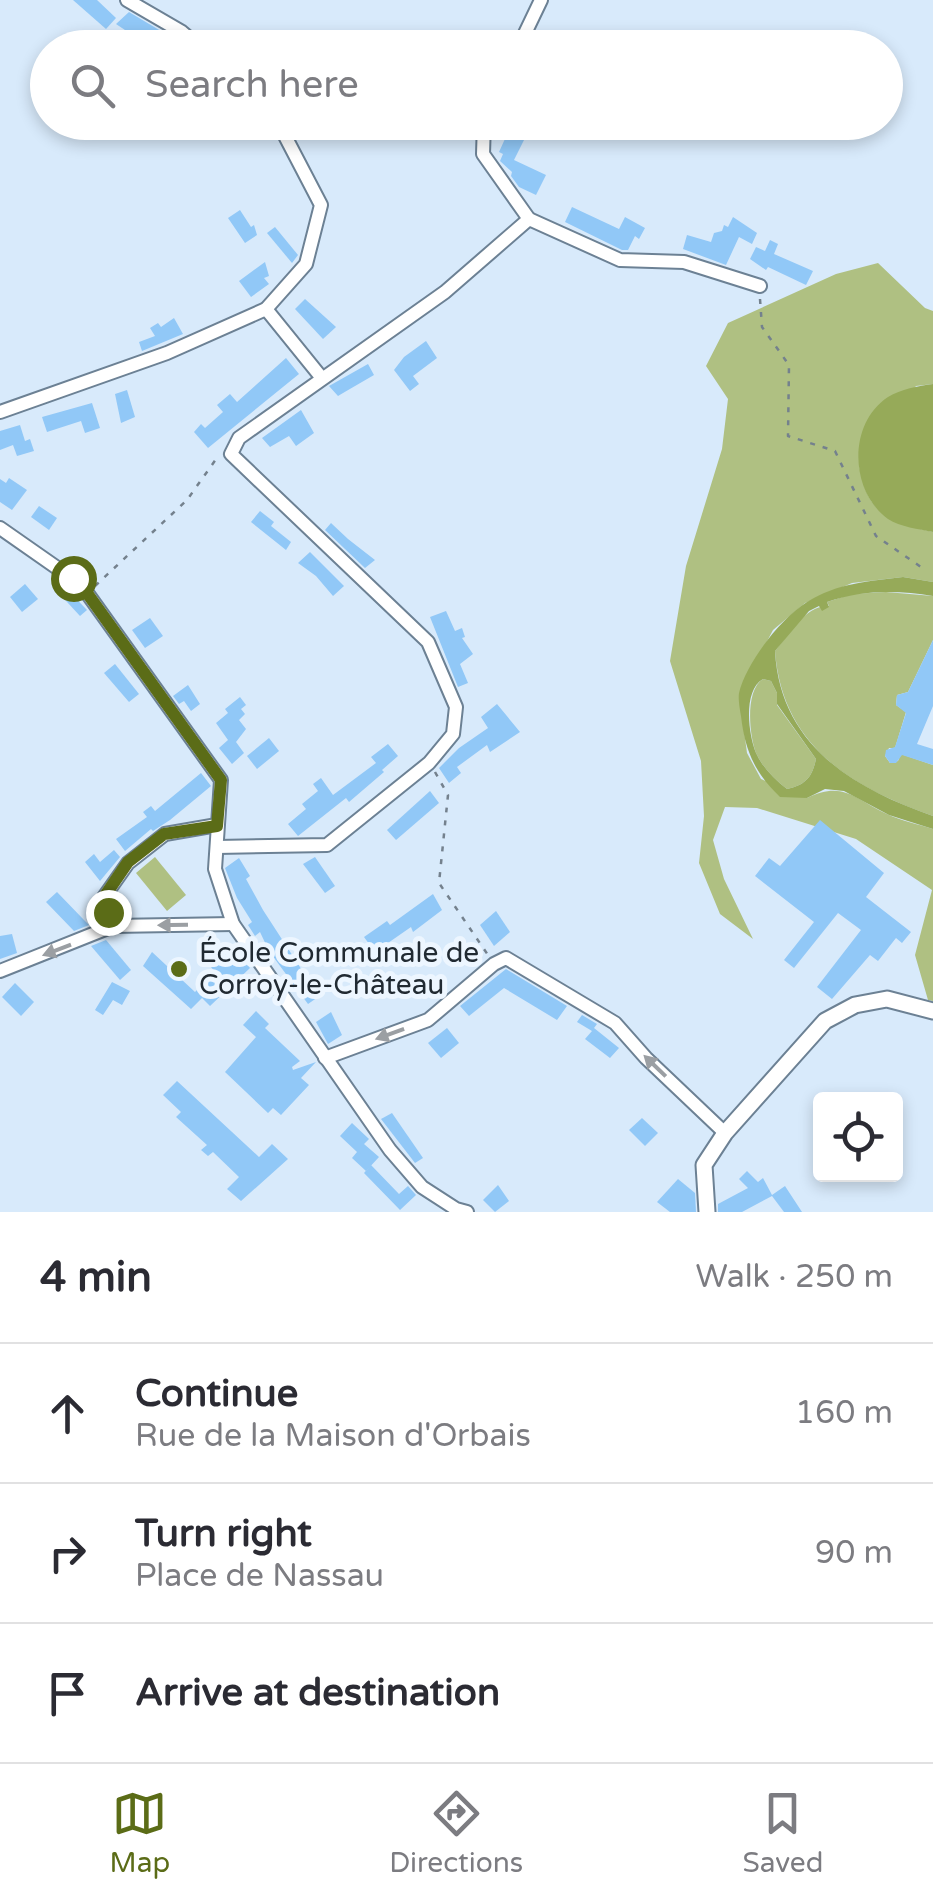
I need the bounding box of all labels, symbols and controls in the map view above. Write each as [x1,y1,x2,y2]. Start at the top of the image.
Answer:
search box [30,30,903,140]
icon: search [65,58,120,113]
text: Search here [145,62,359,108]
route start [51,556,97,602]
route end [86,890,132,936]
one-way arrow [156,917,188,933]
place label: École Communale de Corroy-le-Château [199,936,479,1002]
one-way arrow [42,943,72,958]
marker: École Communale de Corroy-le-Château [168,958,190,980]
one-way arrow [375,1027,405,1042]
one-way arrow [643,1055,667,1078]
map controls [813,1092,903,1182]
button: locate [813,1092,903,1182]
text: 4 min [40,1252,152,1303]
text: Walk · 250 m [696,1258,893,1296]
text: Continue [135,1371,298,1417]
icon: ahead [40,1386,95,1441]
text: 160 m [795,1394,893,1432]
text: Rue de la Maison d'Orbais [135,1417,531,1455]
text: Turn right [135,1511,312,1557]
icon: right [40,1526,95,1581]
text: 90 m [815,1534,893,1572]
text: Place de Nassau [135,1557,384,1595]
icon: arrive [40,1666,95,1721]
text: Arrive at destination [135,1670,500,1716]
tab: Map [110,1786,170,1880]
tab: Directions [389,1786,523,1880]
tab: Saved [742,1786,823,1880]

